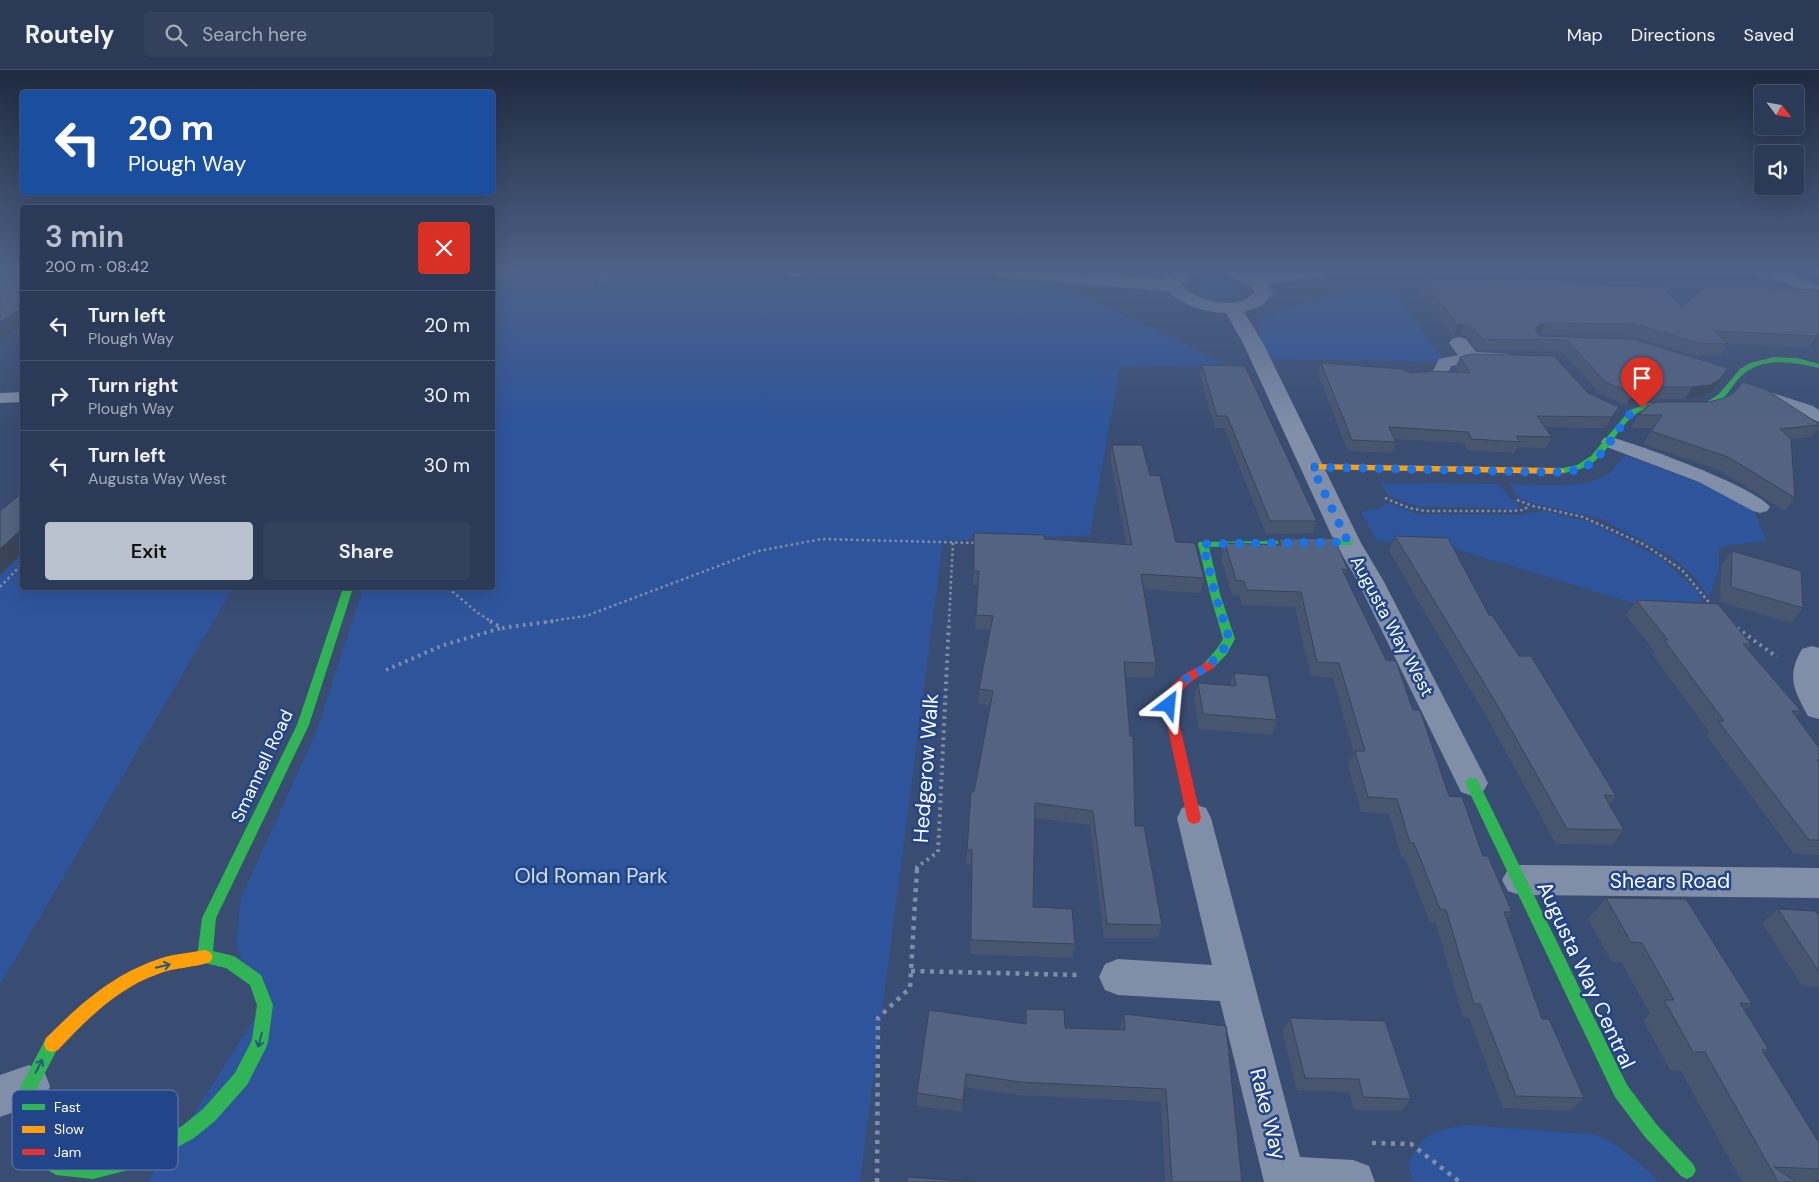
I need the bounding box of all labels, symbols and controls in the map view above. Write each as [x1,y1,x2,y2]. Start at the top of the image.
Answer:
search box [144,12,494,57]
text: Routely [25,19,114,50]
icon: search [162,21,190,49]
text: Search here [202,22,307,47]
text: Map [1567,23,1603,47]
text: Directions [1631,23,1716,47]
text: Saved [1744,23,1794,47]
north arrow [1754,85,1804,135]
map controls [1754,85,1804,195]
text: 20 m [128,105,214,151]
icon: left [45,110,110,175]
button: sound [1754,145,1804,195]
text: Plough Way [128,149,246,178]
text: 3 min [45,217,124,256]
button: close [418,222,470,274]
text: 200 m · 08:42 [45,256,149,277]
text: Turn left [88,303,166,328]
icon: left [45,312,73,340]
text: 20 m [424,313,470,338]
text: Plough Way [88,328,174,349]
pin [1621,357,1663,408]
icon: arrive [1628,364,1656,392]
text: Turn right [88,373,178,398]
icon: right [45,382,73,410]
text: 30 m [424,383,470,408]
text: Plough Way [88,398,174,419]
text: Turn left [88,443,166,468]
icon: left [45,452,73,480]
text: 30 m [424,453,470,478]
text: Augusta Way West [88,468,227,489]
button: Exit [45,522,253,580]
button: Share [263,522,470,580]
street label: Augusta Way West [1345,551,1439,701]
position arrow [1142,678,1194,730]
street label: Hedgerow Walk [907,692,945,844]
street label: Smannell Road [225,706,299,826]
park label: Old Roman Park [514,862,668,890]
street label: Shears Road [1610,867,1730,895]
street label: Augusta Way Central [1530,877,1642,1073]
one-way arrow [154,961,170,971]
one-way arrow [254,1031,264,1047]
one-way arrow [35,1059,44,1074]
street label: Rake Way [1243,1065,1293,1163]
legend [12,1090,178,1170]
text: Fast [54,1098,81,1116]
text: Slow [54,1120,84,1138]
text: Jam [54,1143,81,1161]

